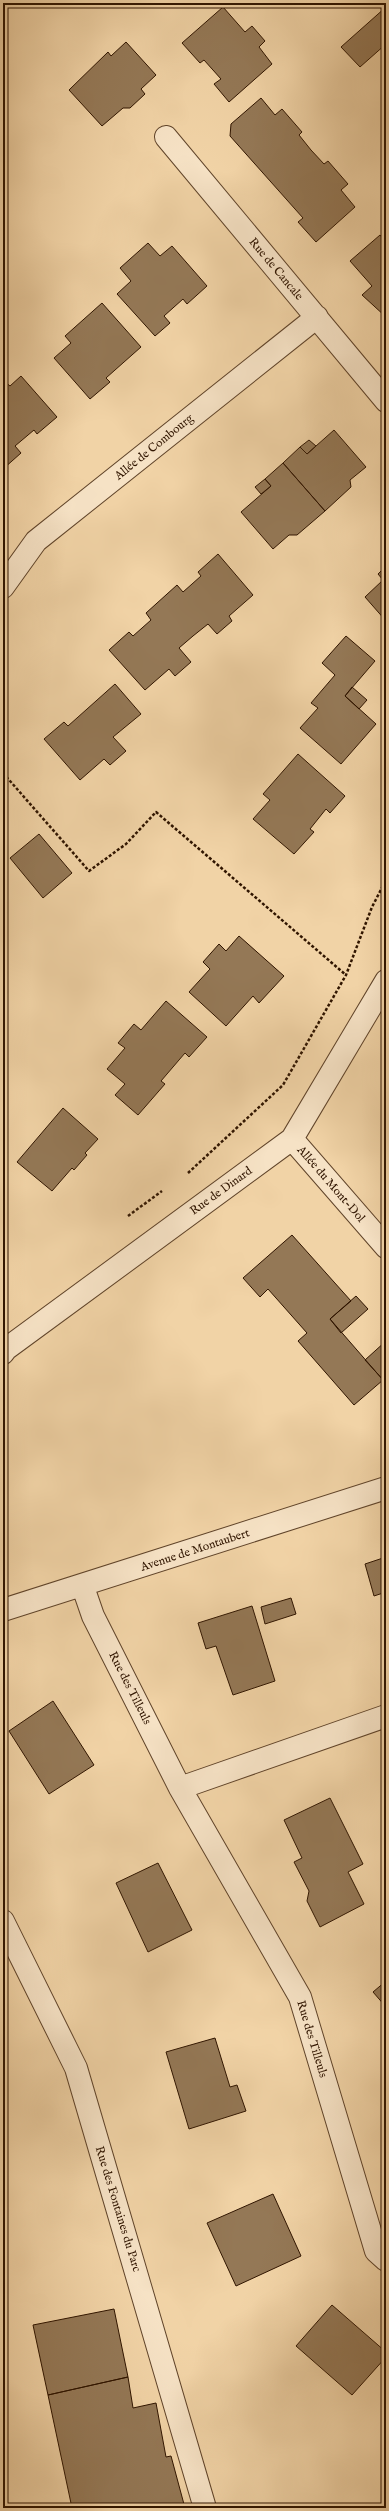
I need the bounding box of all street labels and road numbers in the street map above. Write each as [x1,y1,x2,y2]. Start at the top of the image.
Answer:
street label: Rue de Cancale [245,235,307,304]
street label: Allée de Combourg [111,410,197,484]
street label: Allée du Mont-Dol [293,1142,369,1226]
street label: Rue de Dinard [187,1163,255,1219]
street label: Avenue de Montaubert [138,1525,251,1575]
street label: Rue des Tilleuls [105,1649,155,1727]
street label: Rue des Tilleuls [293,1999,331,2079]
street label: Rue des Fontaines du Parc [92,2144,144,2274]

